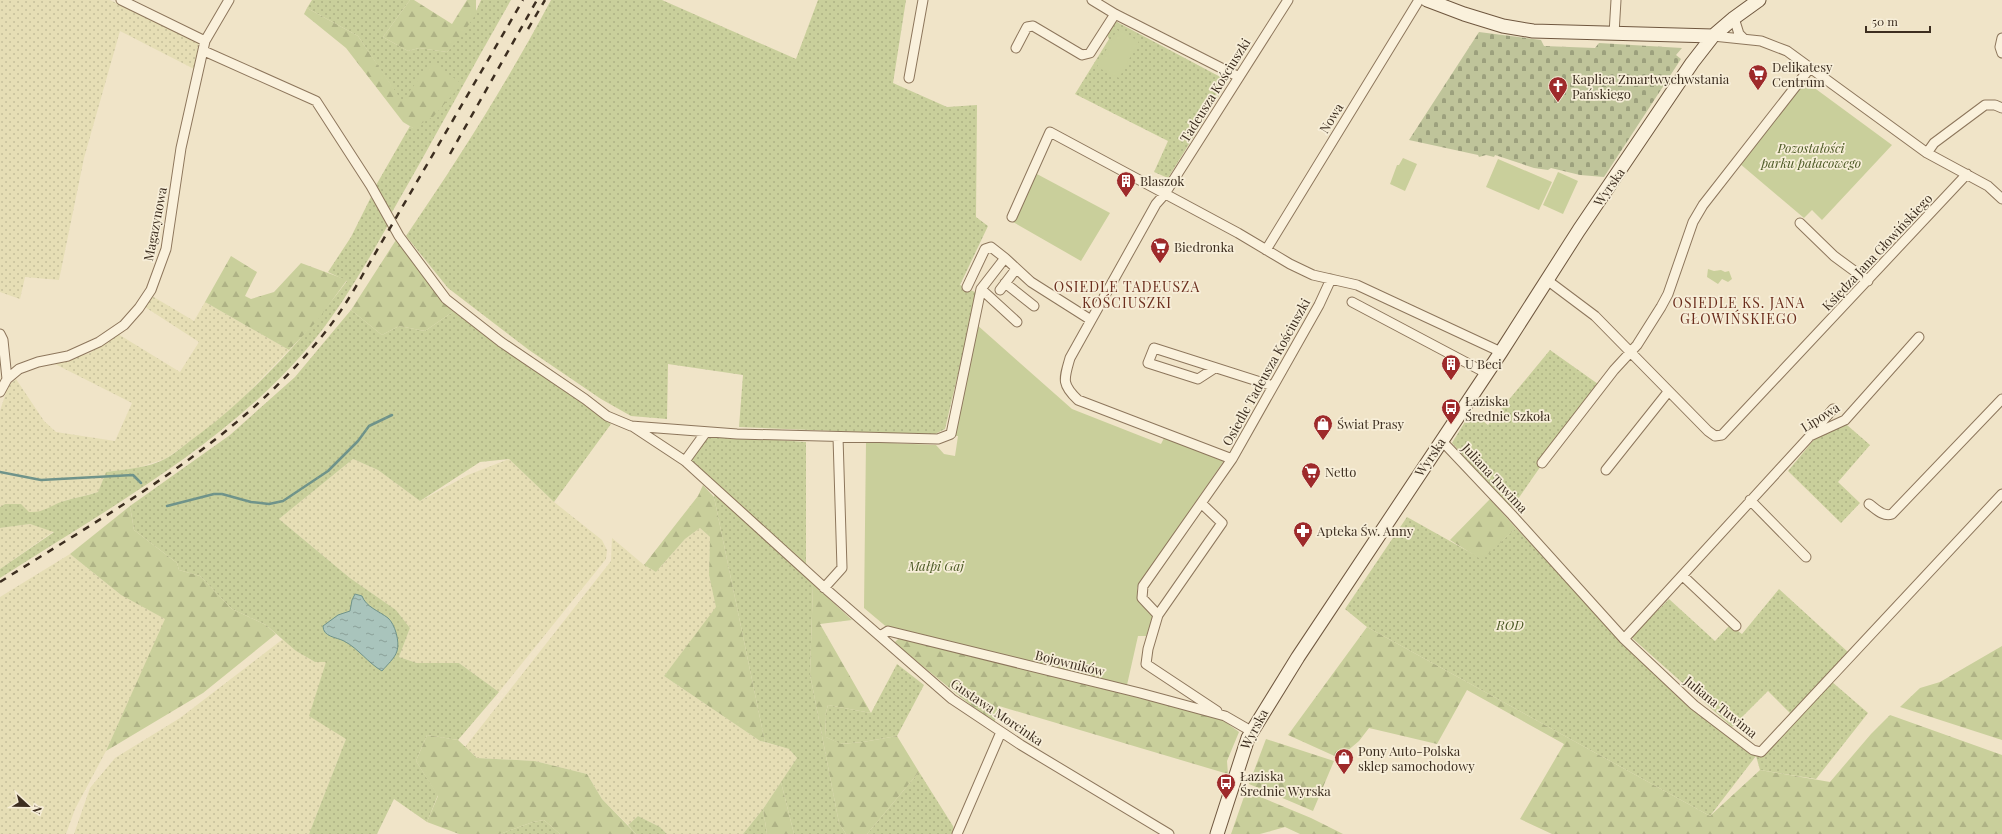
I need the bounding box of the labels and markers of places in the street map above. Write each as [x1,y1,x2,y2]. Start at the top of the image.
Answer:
place label: Delikatesy Centrum [1772,58,1833,90]
supermarket icon: Delikatesy Centrum [1747,63,1769,91]
place label: Kaplica Zmartwychwstania Pańskiego [1572,70,1730,102]
church icon: Kaplica Zmartwychwstania Pańskiego [1547,75,1569,103]
building icon: Blaszok [1115,170,1137,198]
place label: Blaszok [1140,172,1185,189]
supermarket icon: Biedronka [1149,236,1171,264]
place label: Biedronka [1174,238,1234,255]
building icon: U Beci [1440,353,1462,381]
place label: U Beci [1465,355,1502,372]
place label: Łaziska Średnie Szkoła [1465,392,1551,424]
bus stop icon: Łaziska Średnie Szkoła [1440,397,1462,425]
shop icon: Świat Prasy [1312,413,1334,441]
place label: Świat Prasy [1337,415,1405,432]
supermarket icon: Netto [1300,461,1322,489]
place label: Netto [1325,463,1356,480]
pharmacy icon: Apteka Św. Anny [1292,520,1314,548]
place label: Apteka Św. Anny [1316,522,1414,539]
place label: Pony Auto-Polska sklep samochodowy [1358,742,1475,774]
shop icon: Pony Auto-Polska sklep samochodowy [1333,747,1355,775]
place label: Łaziska Średnie Wyrska [1240,767,1331,799]
bus stop icon: Łaziska Średnie Wyrska [1215,772,1237,800]

